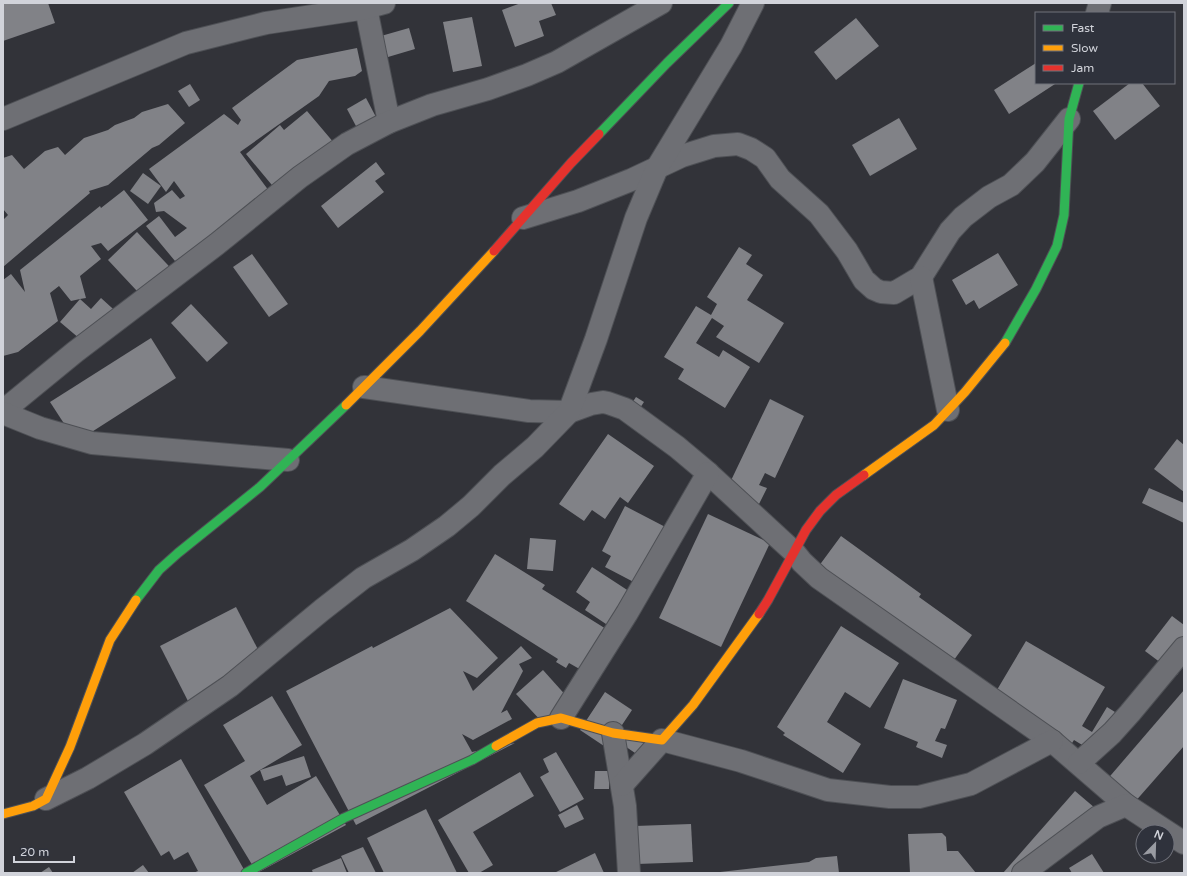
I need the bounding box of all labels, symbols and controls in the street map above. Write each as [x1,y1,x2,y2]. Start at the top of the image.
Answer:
legend [1035,12,1175,84]
text: Fast [1071,21,1095,35]
text: Slow [1071,41,1098,55]
text: Jam [1071,61,1094,75]
north arrow [1135,824,1175,864]
text: N [1152,828,1165,843]
scale bar [14,838,74,864]
text: 20 m [20,845,49,859]

